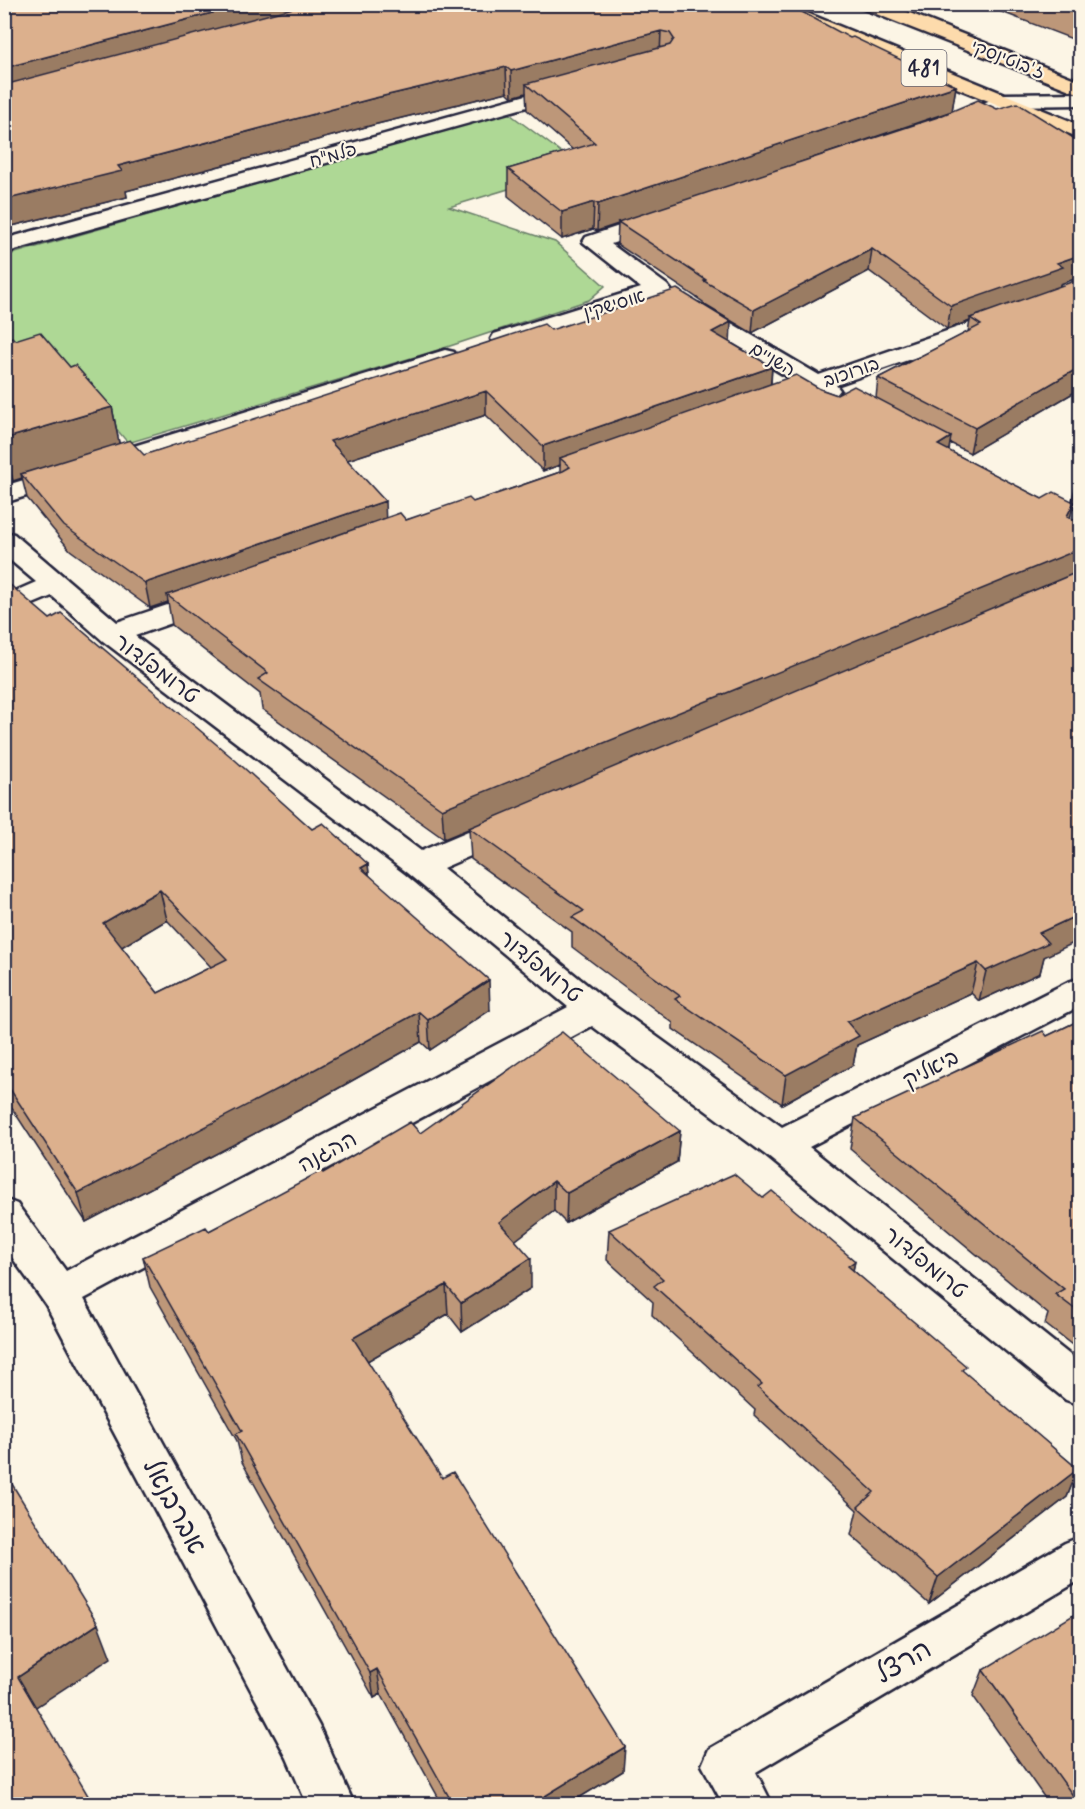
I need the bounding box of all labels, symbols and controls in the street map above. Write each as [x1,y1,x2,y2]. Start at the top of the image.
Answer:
street label: ז'בוטינסקי [967,35,1048,85]
road number: 481 [902,50,946,86]
street label: פלמ"ח [307,138,360,174]
street label: אוסישקין [580,284,648,326]
street label: השניים [745,337,800,383]
street label: בורוכוב [820,352,883,394]
street label: טרומפלדור [108,629,204,711]
street label: טרומפלדור [492,925,587,1010]
street label: ביאליק [898,1044,964,1096]
street label: ההגנה [294,1126,362,1180]
street label: טרומפלדור [877,1221,972,1306]
street label: אברבנאל [134,1453,213,1561]
street label: הרצל [869,1632,938,1692]

